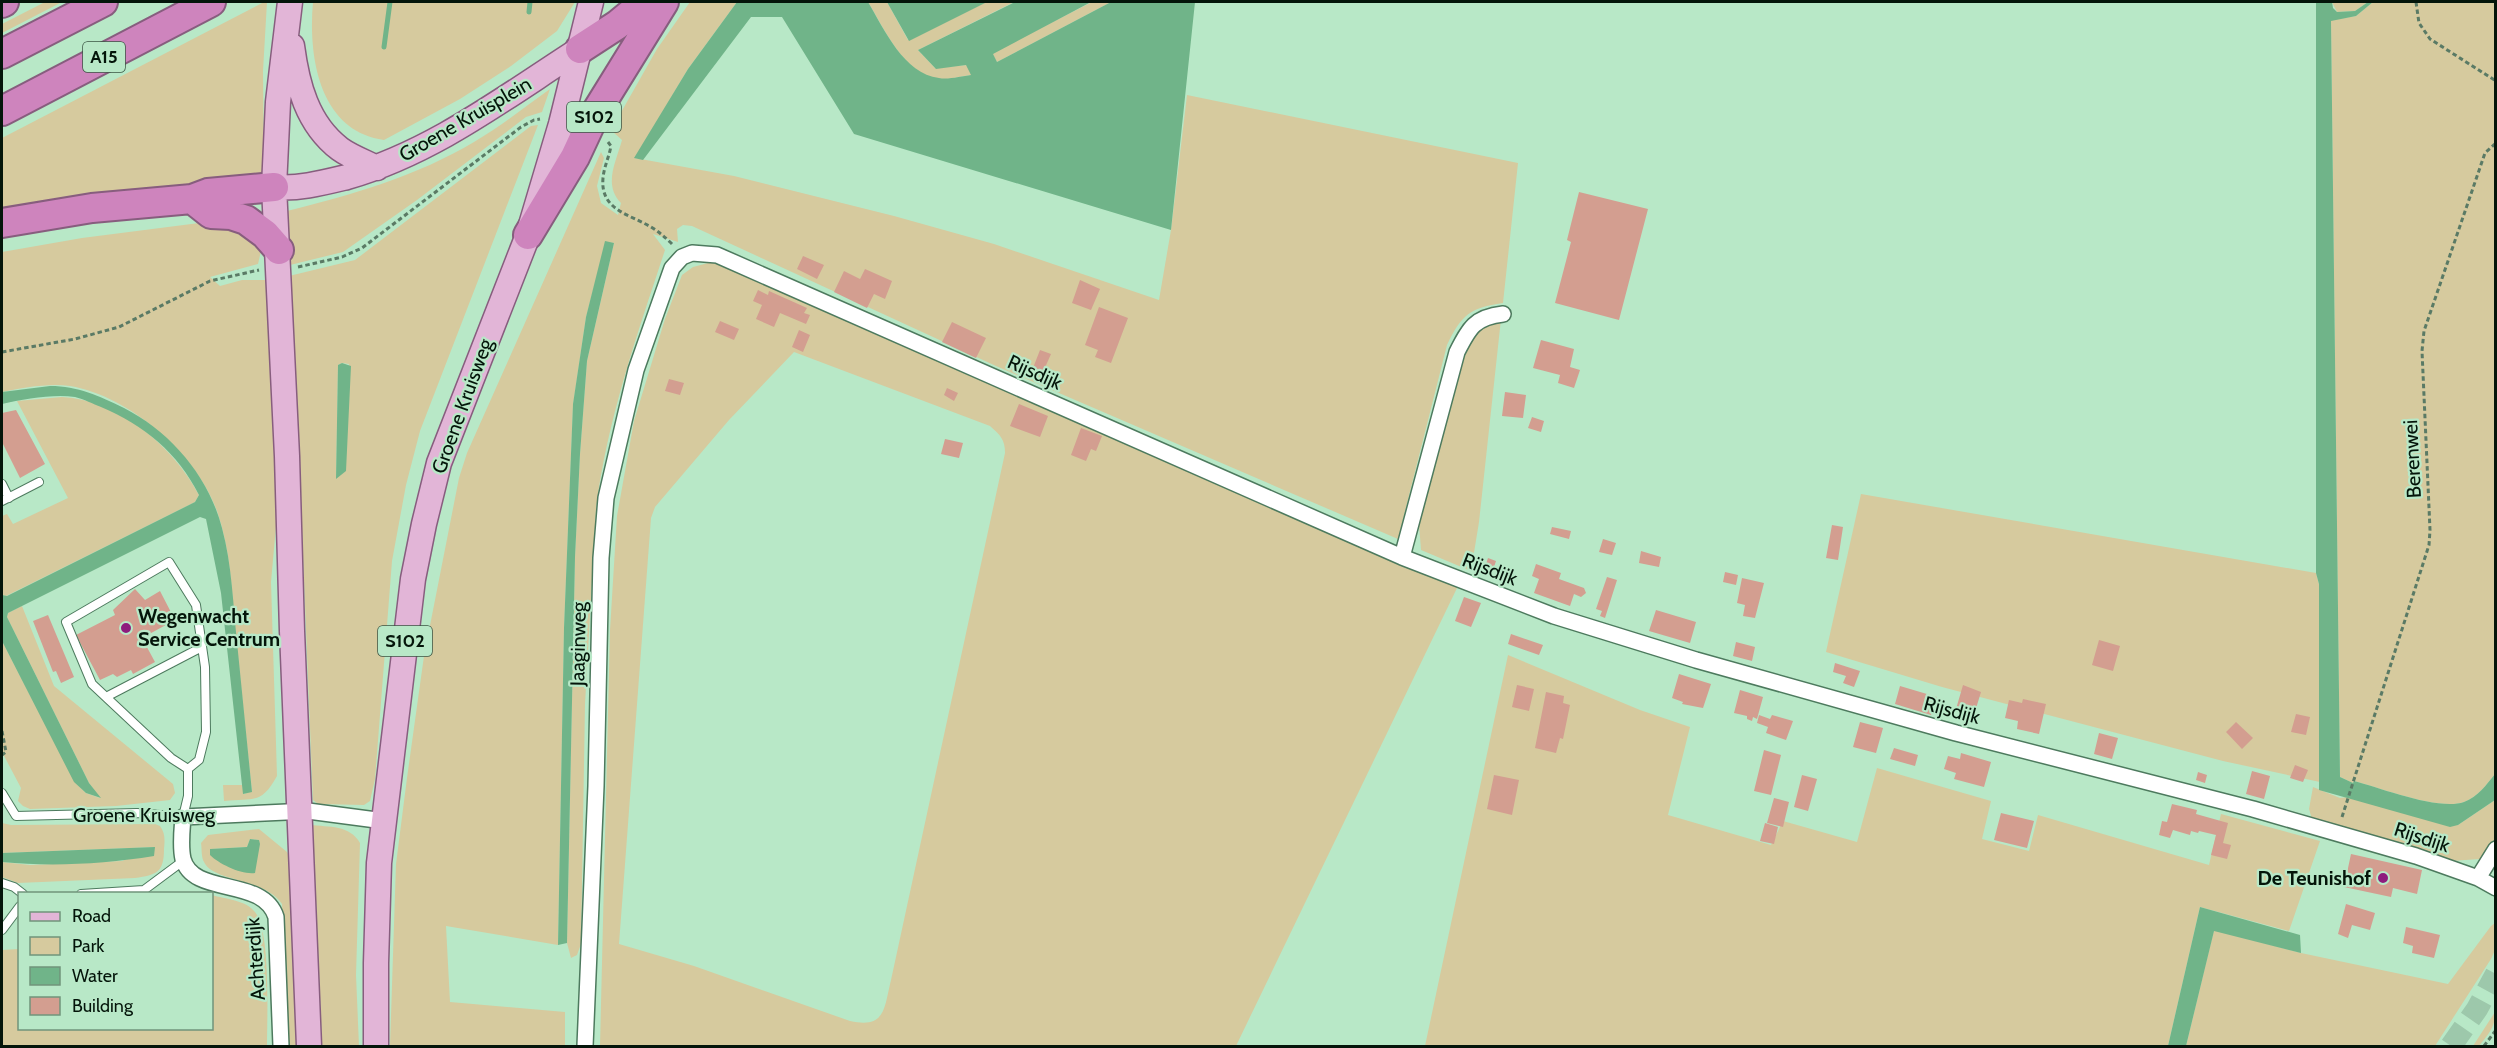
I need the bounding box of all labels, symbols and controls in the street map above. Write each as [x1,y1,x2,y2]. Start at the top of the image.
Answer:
road number: A15 [83,42,125,72]
street label: Groene Kruisplein [395,71,535,167]
road number: S102 [567,102,621,132]
street label: Groene Kruisweg [426,334,498,477]
street label: Rijsdijk [1004,349,1066,395]
street label: Berenwei [2398,419,2426,499]
street label: Rijsdijk [1459,548,1521,590]
street label: Jaaginweg [565,601,591,687]
place label: Wegenwacht Service Centrum [138,604,280,651]
marker: Wegenwacht Service Centrum [119,621,133,635]
road number: S102 [378,626,432,656]
street label: Rijsdijk [1921,691,1983,729]
street label: Groene Kruisweg [73,803,216,827]
street label: Rijsdijk [2391,817,2453,857]
place label: De Teunishof [2258,866,2371,890]
marker: De Teunishof [2376,871,2390,885]
legend [18,892,213,1030]
text: Road [72,905,111,927]
street label: Achterdijk [240,917,270,1001]
text: Park [72,935,105,957]
text: Water [72,965,118,987]
text: Building [72,995,134,1017]

